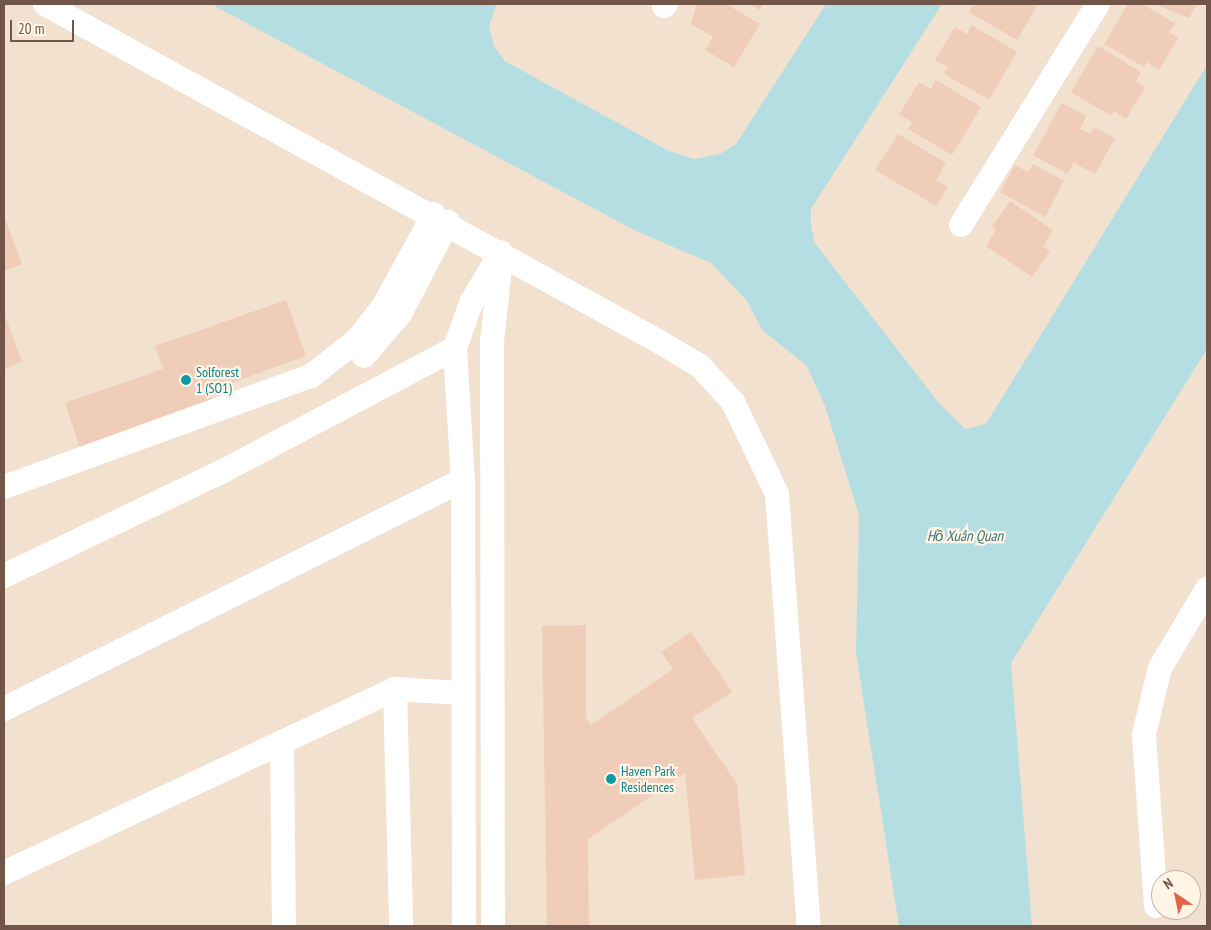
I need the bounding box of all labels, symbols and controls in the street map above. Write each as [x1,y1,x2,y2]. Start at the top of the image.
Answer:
scale bar [12,10,76,42]
text: 20 m [18,19,44,38]
place label: Solforest 1 (SO1) [196,364,239,397]
marker: Solforest 1 (SO1) [180,374,192,386]
water label: Hồ Xuân Quan [927,527,1003,545]
place label: Haven Park Residences [621,763,675,796]
marker: Haven Park Residences [605,773,617,785]
north arrow [1151,870,1201,920]
text: N [1160,874,1176,893]

